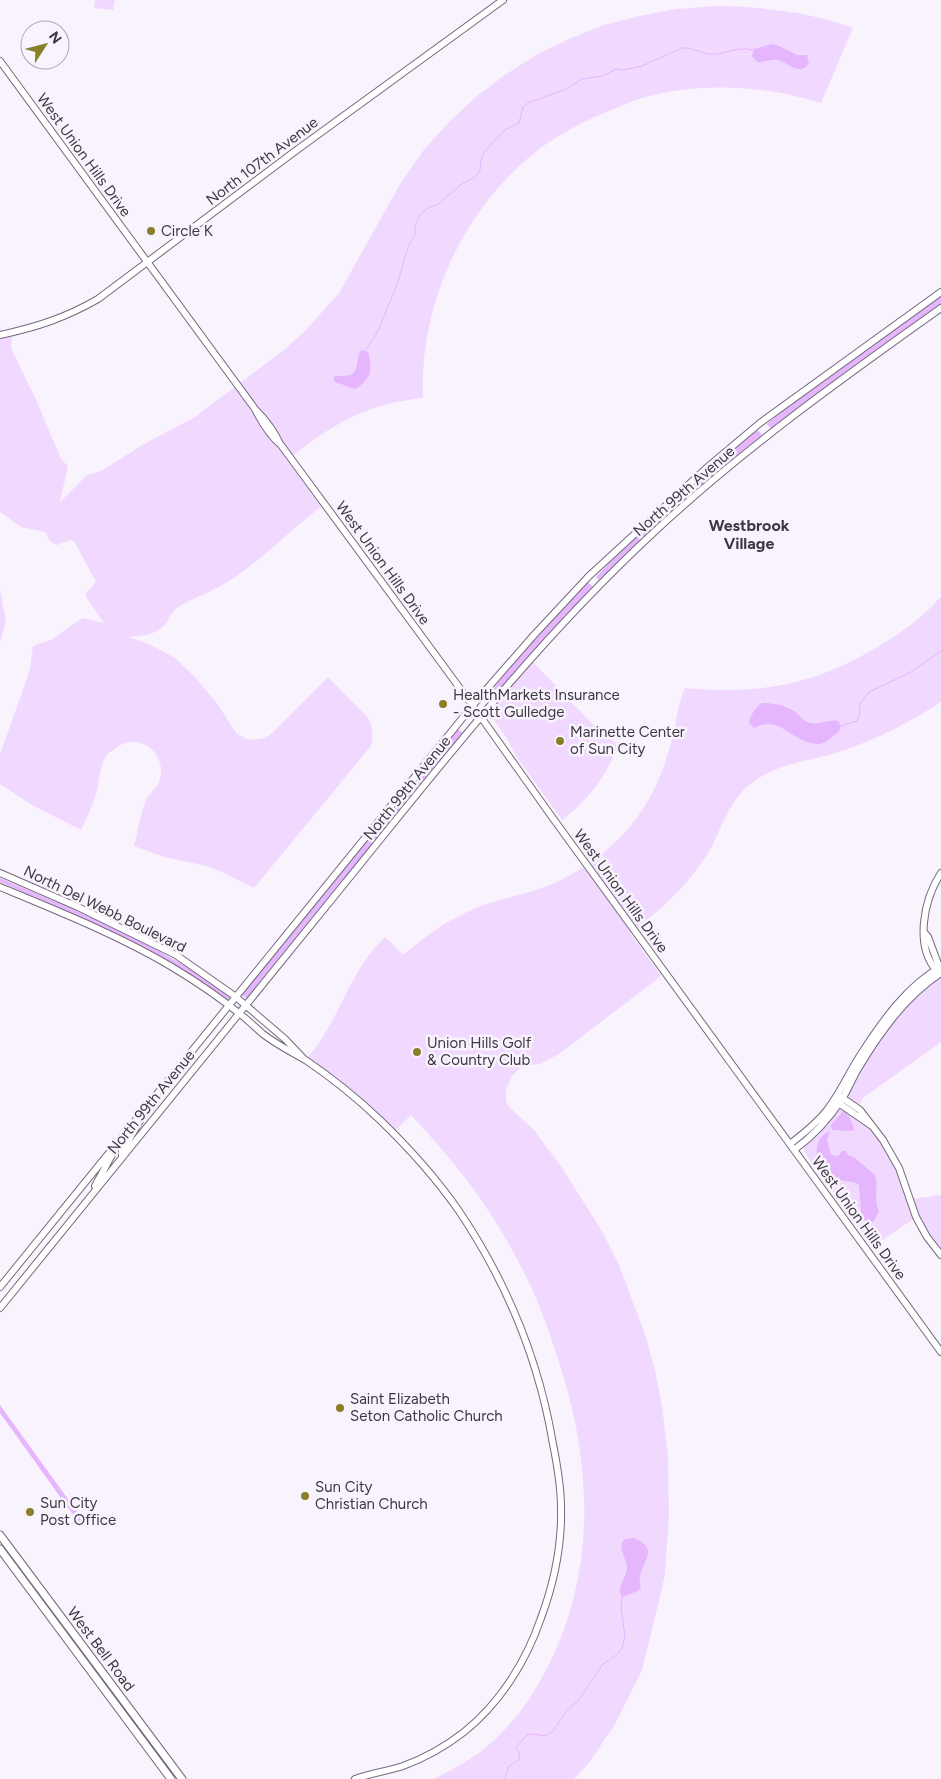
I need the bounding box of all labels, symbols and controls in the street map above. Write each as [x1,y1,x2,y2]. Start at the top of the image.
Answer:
north arrow [20,20,70,70]
text: N [45,28,65,47]
street label: West Union Hills Drive [33,90,135,220]
street label: North 107th Avenue [202,113,322,209]
place label: Circle K [161,222,214,240]
marker: Circle K [145,225,157,237]
street label: North 99th Avenue [630,442,738,540]
street label: West Union Hills Drive [332,498,434,628]
district label: Westbrook Village [709,516,790,553]
place label: HealthMarkets Insurance - Scott Gulledge [453,686,620,721]
marker: HealthMarkets Insurance - Scott Gulledge [437,698,449,710]
place label: Marinette Center of Sun City [570,723,685,758]
street label: North 99th Avenue [360,732,454,844]
marker: Marinette Center of Sun City [554,735,566,747]
street label: West Union Hills Drive [570,826,672,956]
street label: North Del Webb Boulevard [21,862,189,956]
place label: Union Hills Golf & Country Club [427,1034,532,1069]
street label: North 99th Avenue [104,1046,198,1158]
marker: Union Hills Golf & Country Club [411,1046,423,1058]
street label: West Union Hills Drive [808,1153,910,1283]
place label: Saint Elizabeth Seton Catholic Church [350,1390,503,1425]
marker: Saint Elizabeth Seton Catholic Church [334,1402,346,1414]
place label: Sun City Christian Church [315,1478,428,1513]
marker: Sun City Christian Church [299,1490,311,1502]
place label: Sun City Post Office [40,1494,116,1529]
marker: Sun City Post Office [24,1506,36,1518]
street label: West Bell Road [64,1603,138,1695]

